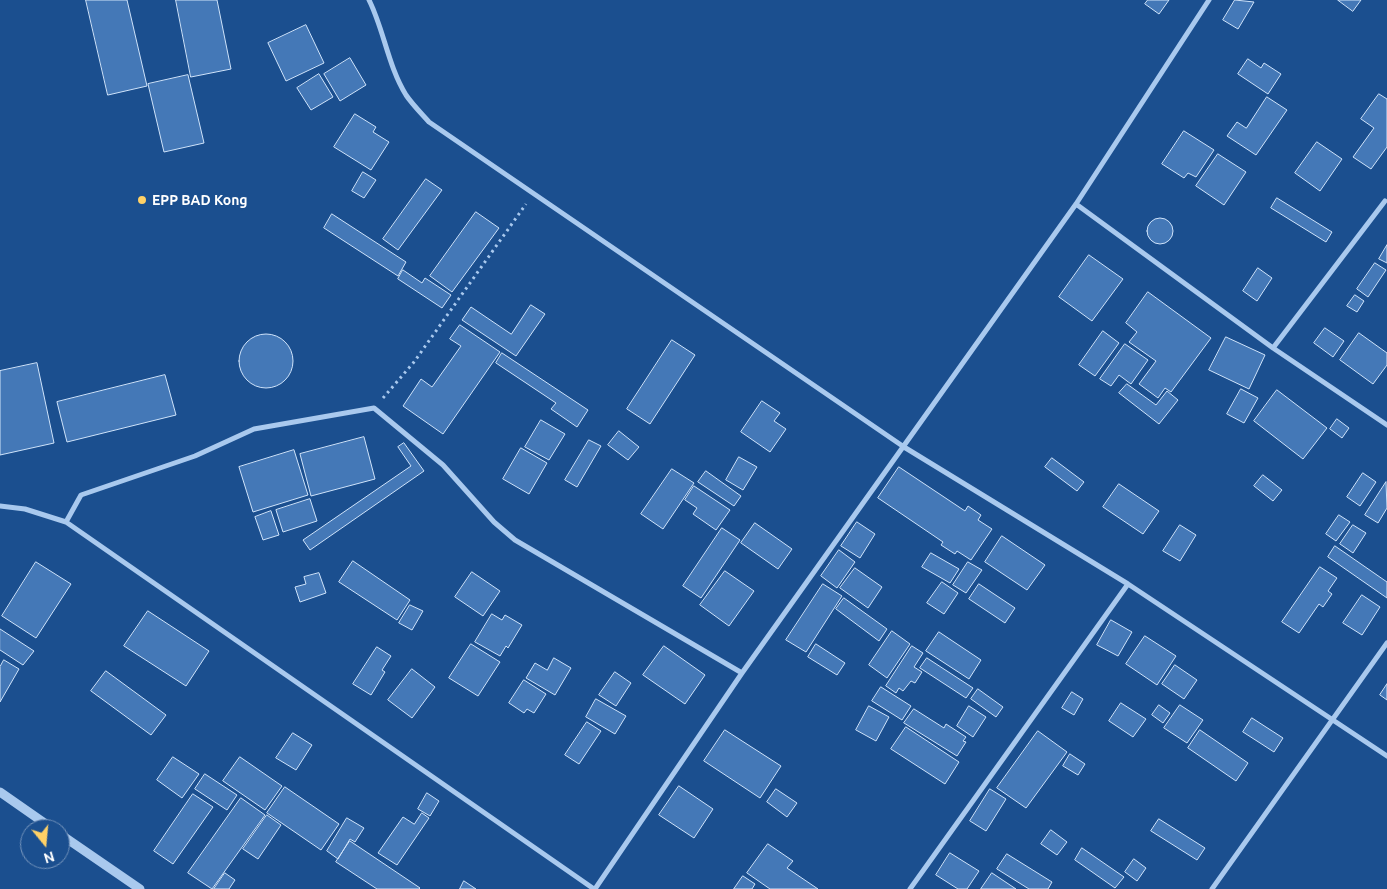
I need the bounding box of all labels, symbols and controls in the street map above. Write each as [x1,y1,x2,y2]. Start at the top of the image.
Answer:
place label: EPP BAD Kong [152,192,248,208]
marker: EPP BAD Kong [136,194,148,206]
north arrow [20,819,70,869]
text: N [42,848,56,867]

